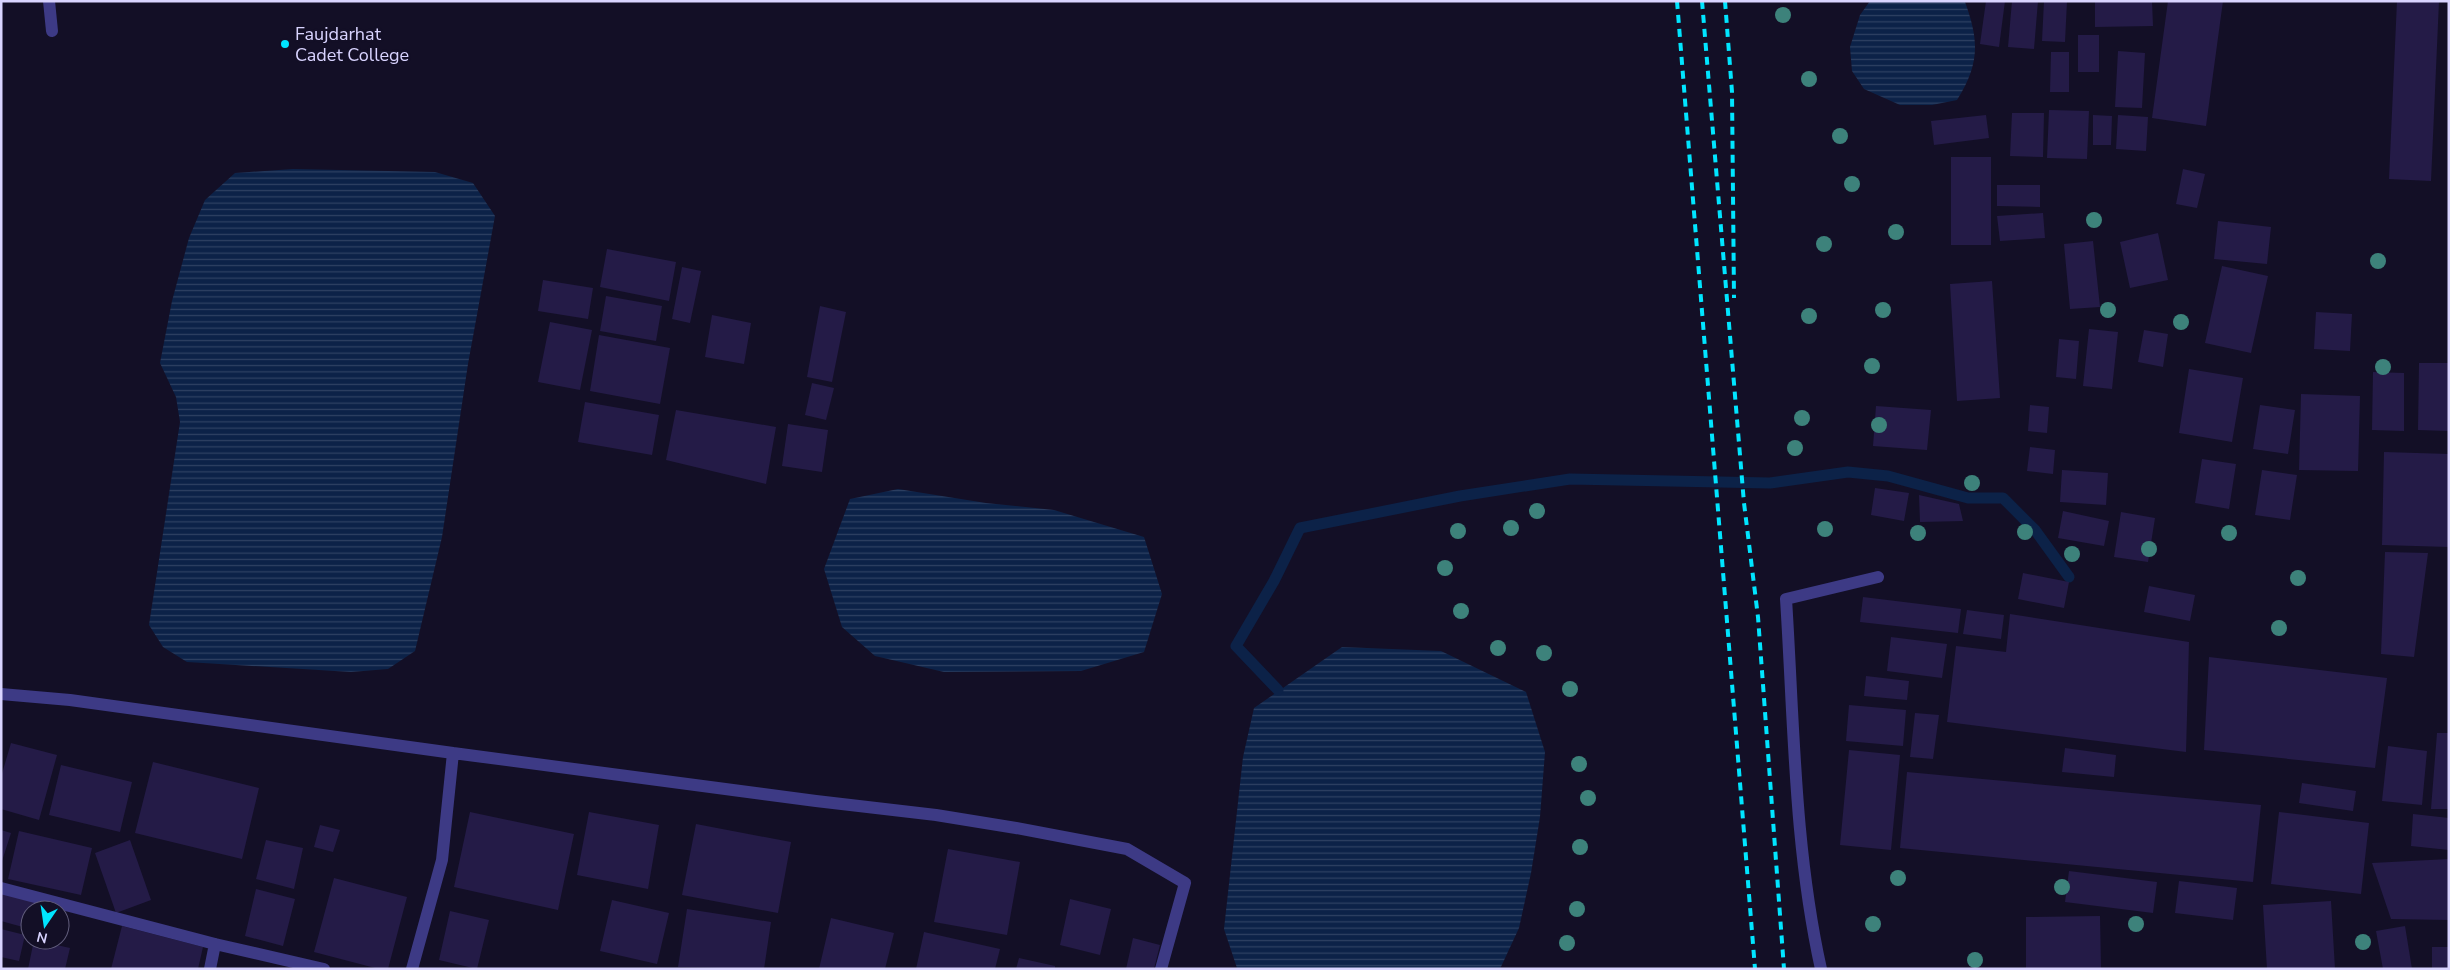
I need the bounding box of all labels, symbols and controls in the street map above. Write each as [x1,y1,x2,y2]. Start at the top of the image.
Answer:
place label: Faujdarhat Cadet College [295,22,409,67]
marker: Faujdarhat Cadet College [279,38,291,50]
north arrow [20,900,70,950]
text: N [35,927,49,948]

